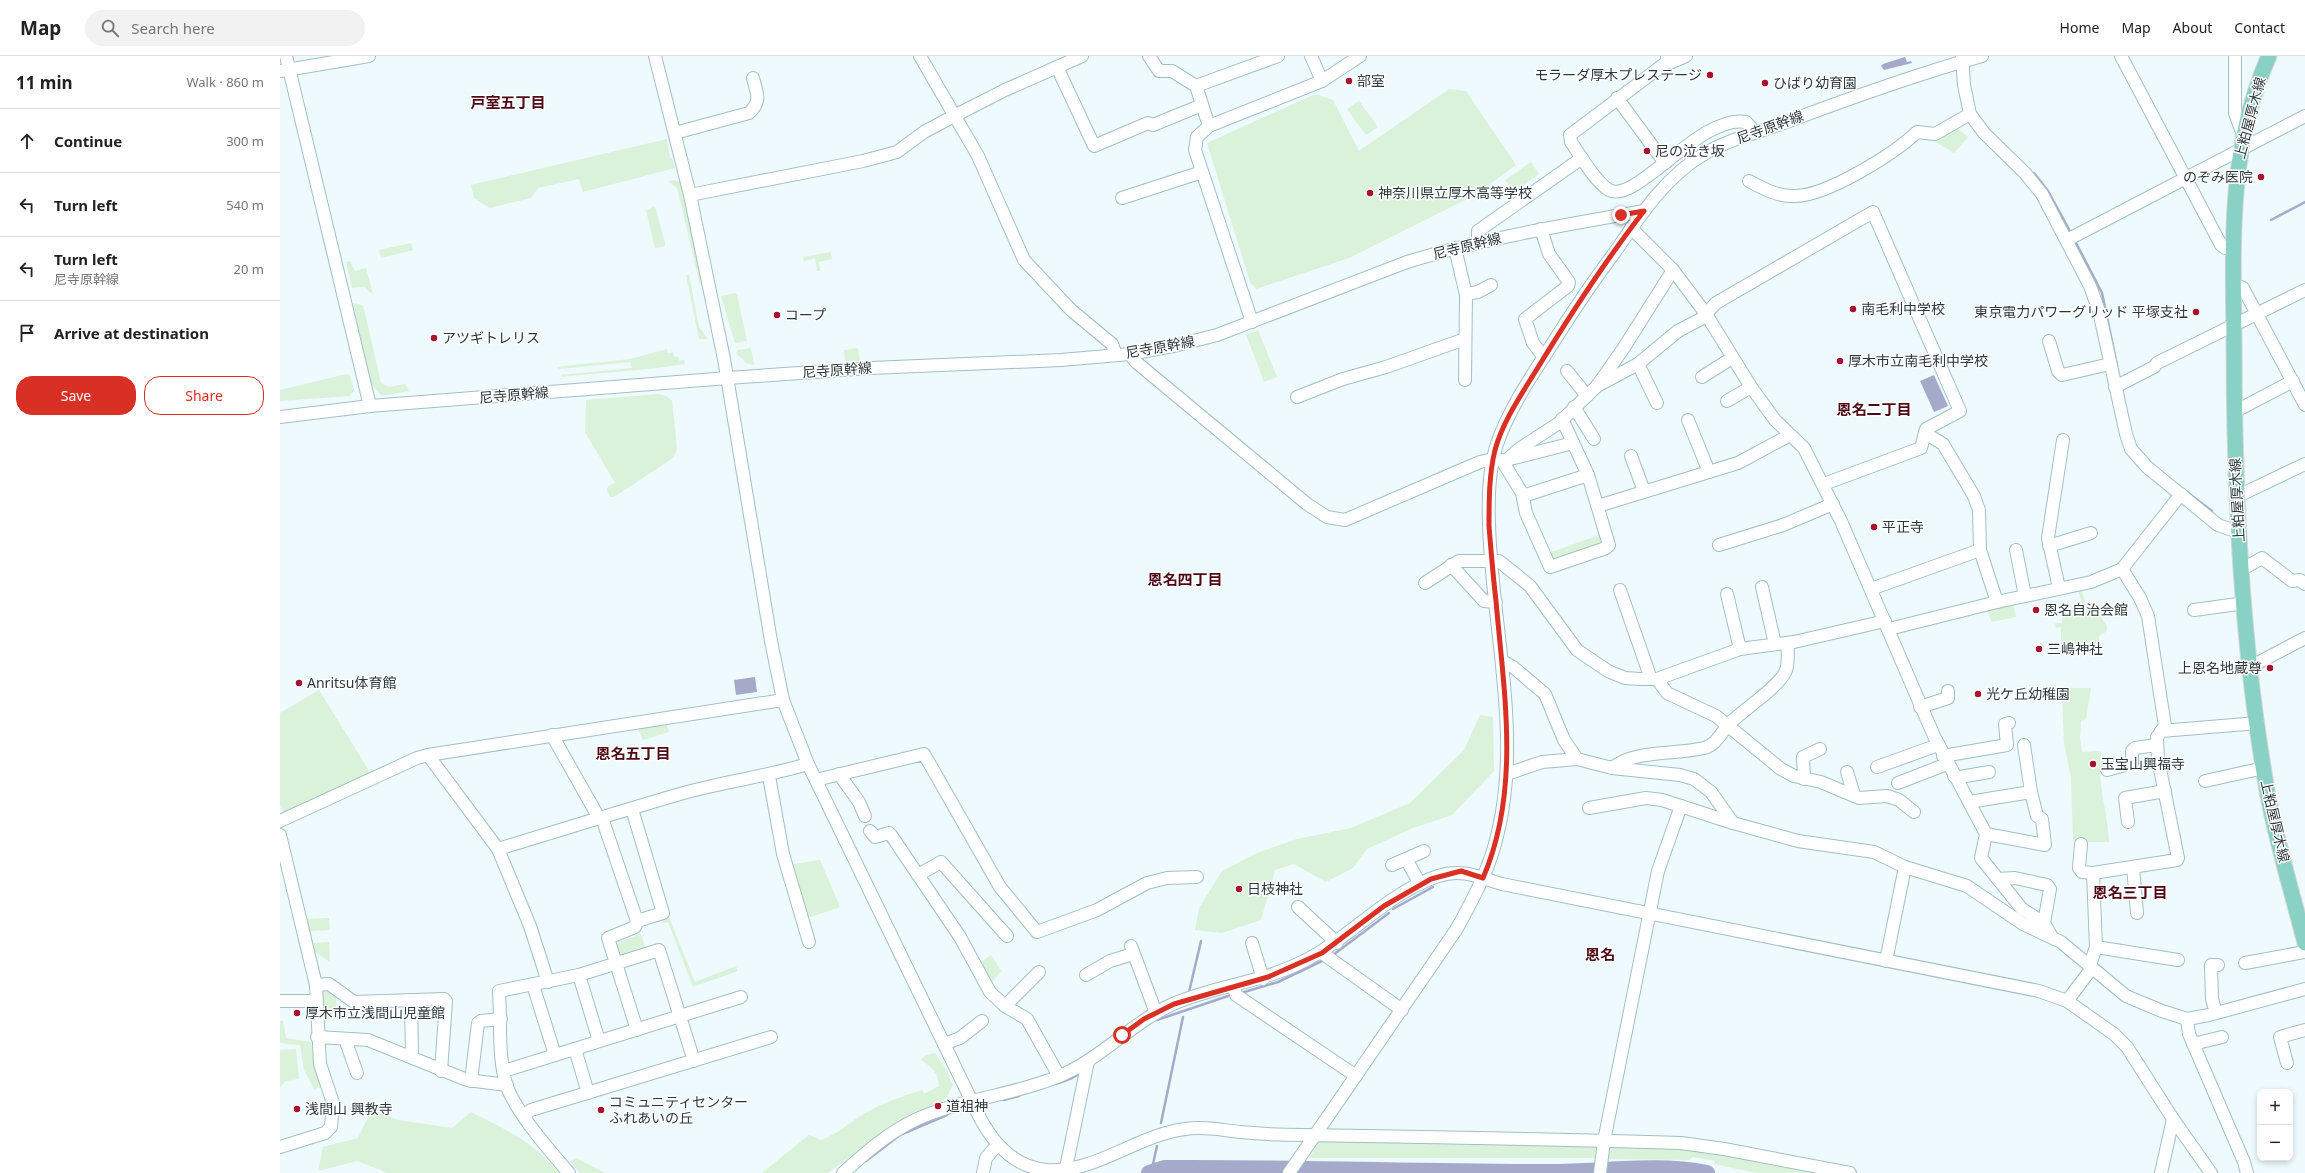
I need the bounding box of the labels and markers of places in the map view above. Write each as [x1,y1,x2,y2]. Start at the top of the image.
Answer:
place label: モラーダ厚木プレステージ [1534,65,1702,84]
marker: モラーダ厚木プレステージ [1705,70,1715,80]
place label: 部室 [1357,71,1385,90]
place label: ひばり幼育園 [1773,73,1857,92]
marker: 部室 [1344,76,1354,86]
marker: ひばり幼育園 [1760,78,1770,88]
place label: 尼の泣き坂 [1655,141,1725,160]
marker: 尼の泣き坂 [1642,146,1652,156]
place label: のぞみ医院 [2183,167,2253,186]
marker: のぞみ医院 [2256,172,2266,182]
place label: 神奈川県立厚木高等学校 [1378,183,1532,202]
marker: 神奈川県立厚木高等学校 [1365,188,1375,198]
place label: 南毛利中学校 [1861,299,1945,318]
place label: 東京電力パワーグリッド 平塚支社 [1974,302,2188,321]
marker: 南毛利中学校 [1848,304,1858,314]
place label: コープ [785,305,826,324]
marker: 東京電力パワーグリッド 平塚支社 [2191,307,2201,317]
marker: コープ [772,310,782,320]
place label: アツギトレリス [442,328,540,347]
marker: アツギトレリス [429,333,439,343]
place label: 厚木市立南毛利中学校 [1848,351,1988,370]
marker: 厚木市立南毛利中学校 [1835,356,1845,366]
place label: 平正寺 [1882,517,1924,536]
marker: 平正寺 [1869,522,1879,532]
place label: 恩名自治会館 [2044,600,2128,619]
marker: 恩名自治会館 [2031,605,2041,615]
place label: 三嶋神社 [2047,639,2103,658]
marker: 三嶋神社 [2034,644,2044,654]
place label: 上恩名地蔵尊 [2178,658,2262,677]
marker: 上恩名地蔵尊 [2265,663,2275,673]
place label: Anritsu体育館 [307,673,396,692]
marker: Anritsu体育館 [294,678,304,688]
place label: 光ケ丘幼稚園 [1986,684,2070,703]
marker: 光ケ丘幼稚園 [1973,689,1983,699]
place label: 玉宝山興福寺 [2101,754,2185,773]
marker: 玉宝山興福寺 [2088,759,2098,769]
place label: 日枝神社 [1247,879,1303,898]
marker: 日枝神社 [1234,884,1244,894]
place label: 厚木市立浅間山児童館 [305,1003,445,1022]
marker: 厚木市立浅間山児童館 [292,1008,302,1018]
place label: コミュニティセンター ふれあいの丘 [609,1092,748,1127]
place label: 道祖神 [946,1096,988,1115]
place label: 浅間山 興教寺 [305,1099,393,1118]
marker: 道祖神 [933,1101,943,1111]
marker: 浅間山 興教寺 [292,1104,302,1114]
marker: コミュニティセンター ふれあいの丘 [596,1105,606,1115]

